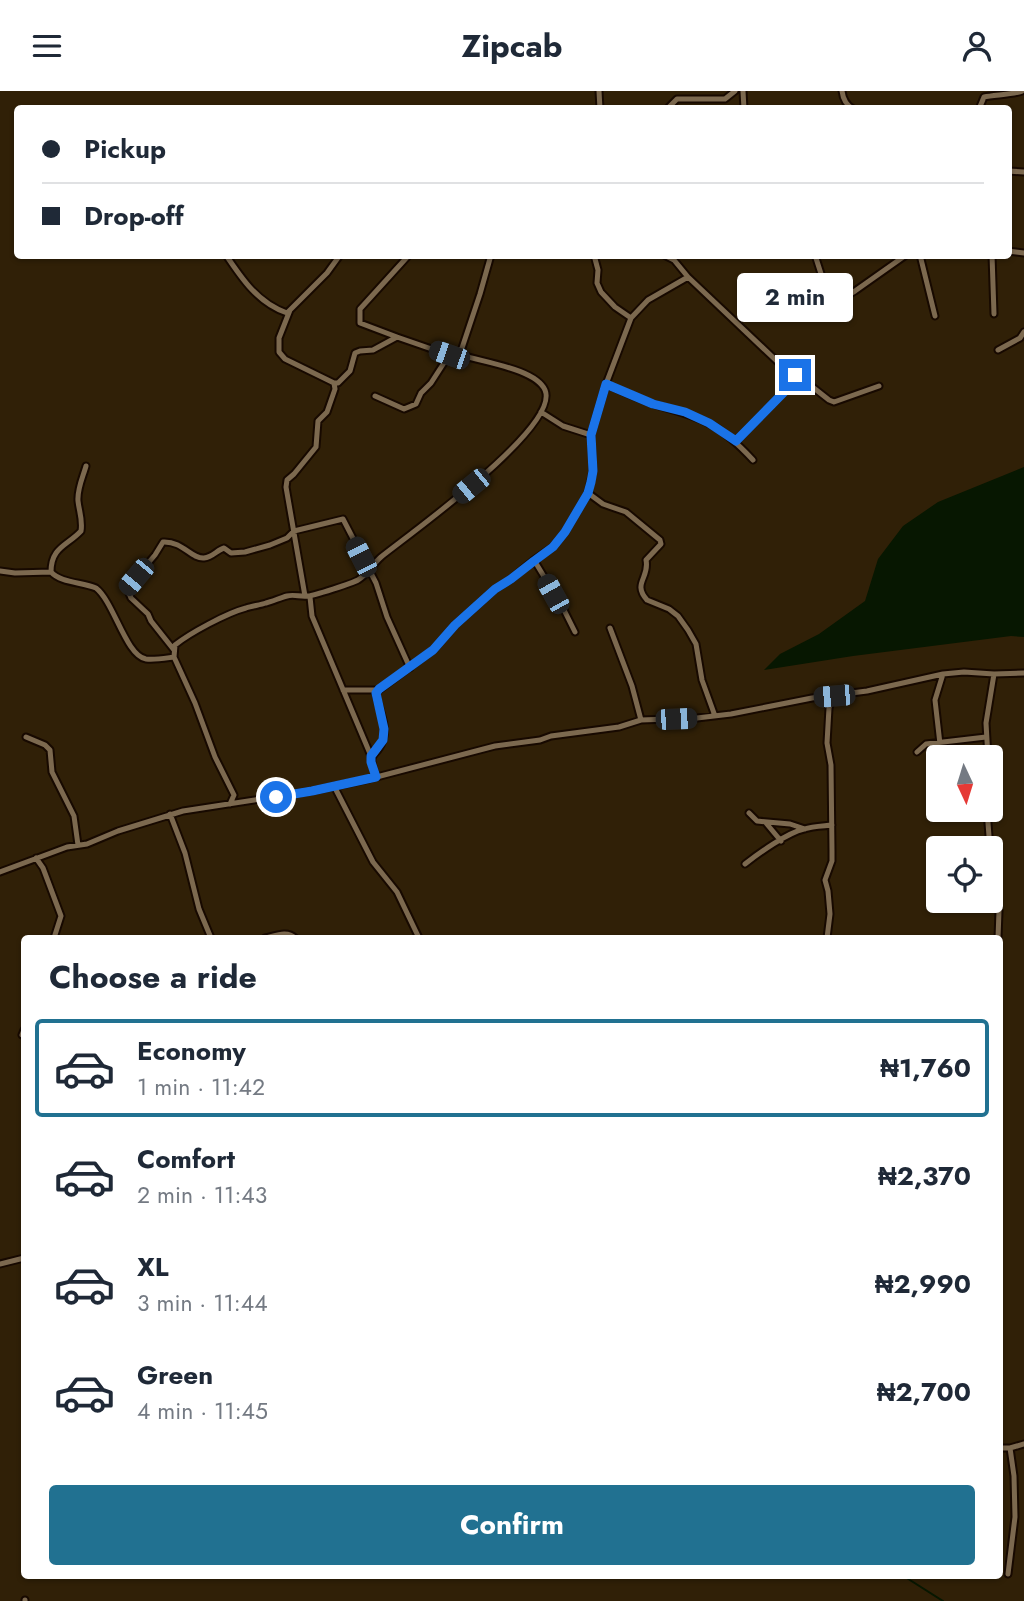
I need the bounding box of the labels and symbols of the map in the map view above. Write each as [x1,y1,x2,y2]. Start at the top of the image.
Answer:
callout: 2 min [737,273,853,323]
car [426,338,473,372]
route end [779,359,811,391]
car [449,465,494,507]
car [343,534,380,580]
car [115,554,158,600]
car [534,571,573,617]
car [813,684,856,708]
car [655,708,698,730]
north arrow [926,745,1003,823]
route start [260,781,292,813]

